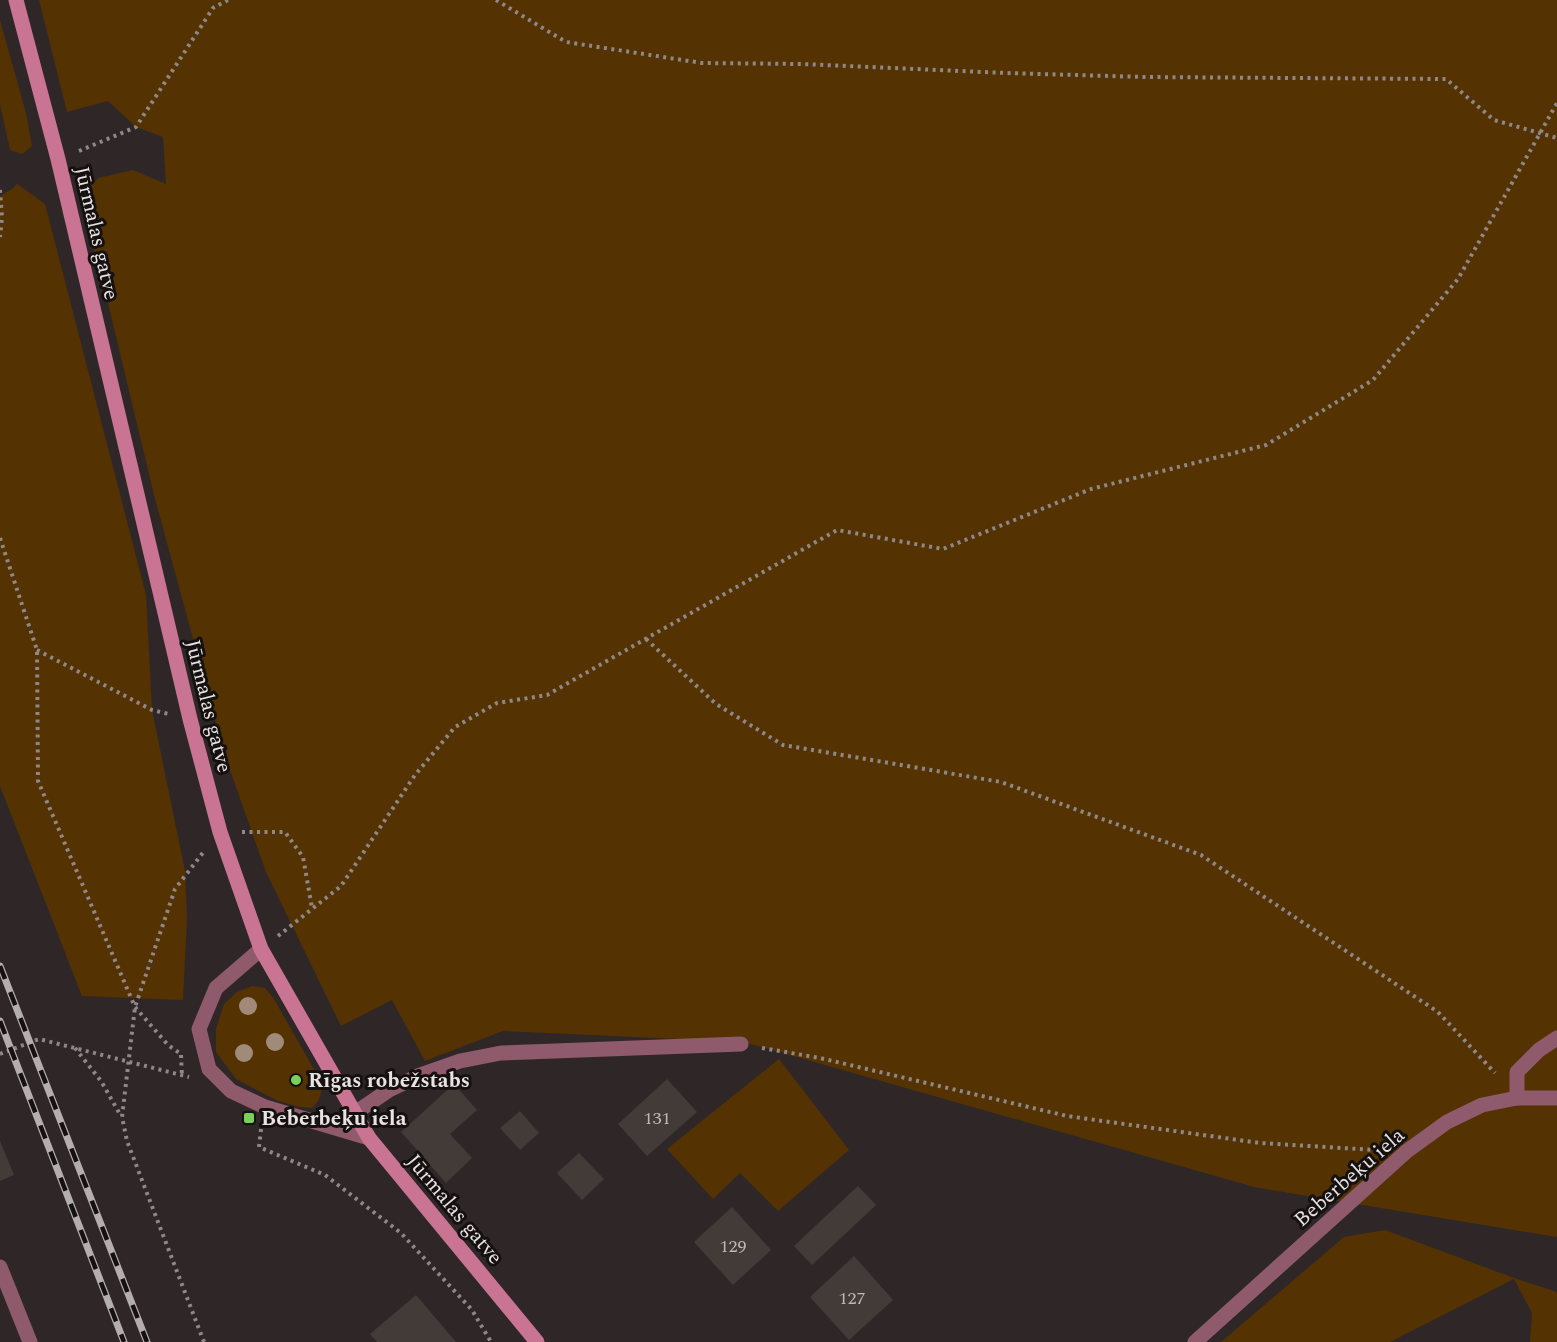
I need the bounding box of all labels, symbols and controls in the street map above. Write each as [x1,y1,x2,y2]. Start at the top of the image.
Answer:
street label: Jūrmalas gatve [65,163,127,303]
street label: Jūrmalas gatve [176,636,240,776]
place label: Rīgas robežstabs [308,1065,470,1097]
marker: Rīgas robežstabs [289,1073,303,1087]
place label: Beberbeķu iela [261,1103,407,1135]
house number: 131 [644,1105,671,1132]
marker: Beberbeķu iela [242,1111,256,1125]
street label: Beberbeķu iela [1287,1120,1413,1235]
street label: Jūrmalas gatve [398,1147,510,1272]
house number: 129 [720,1233,747,1260]
house number: 127 [839,1285,866,1312]

